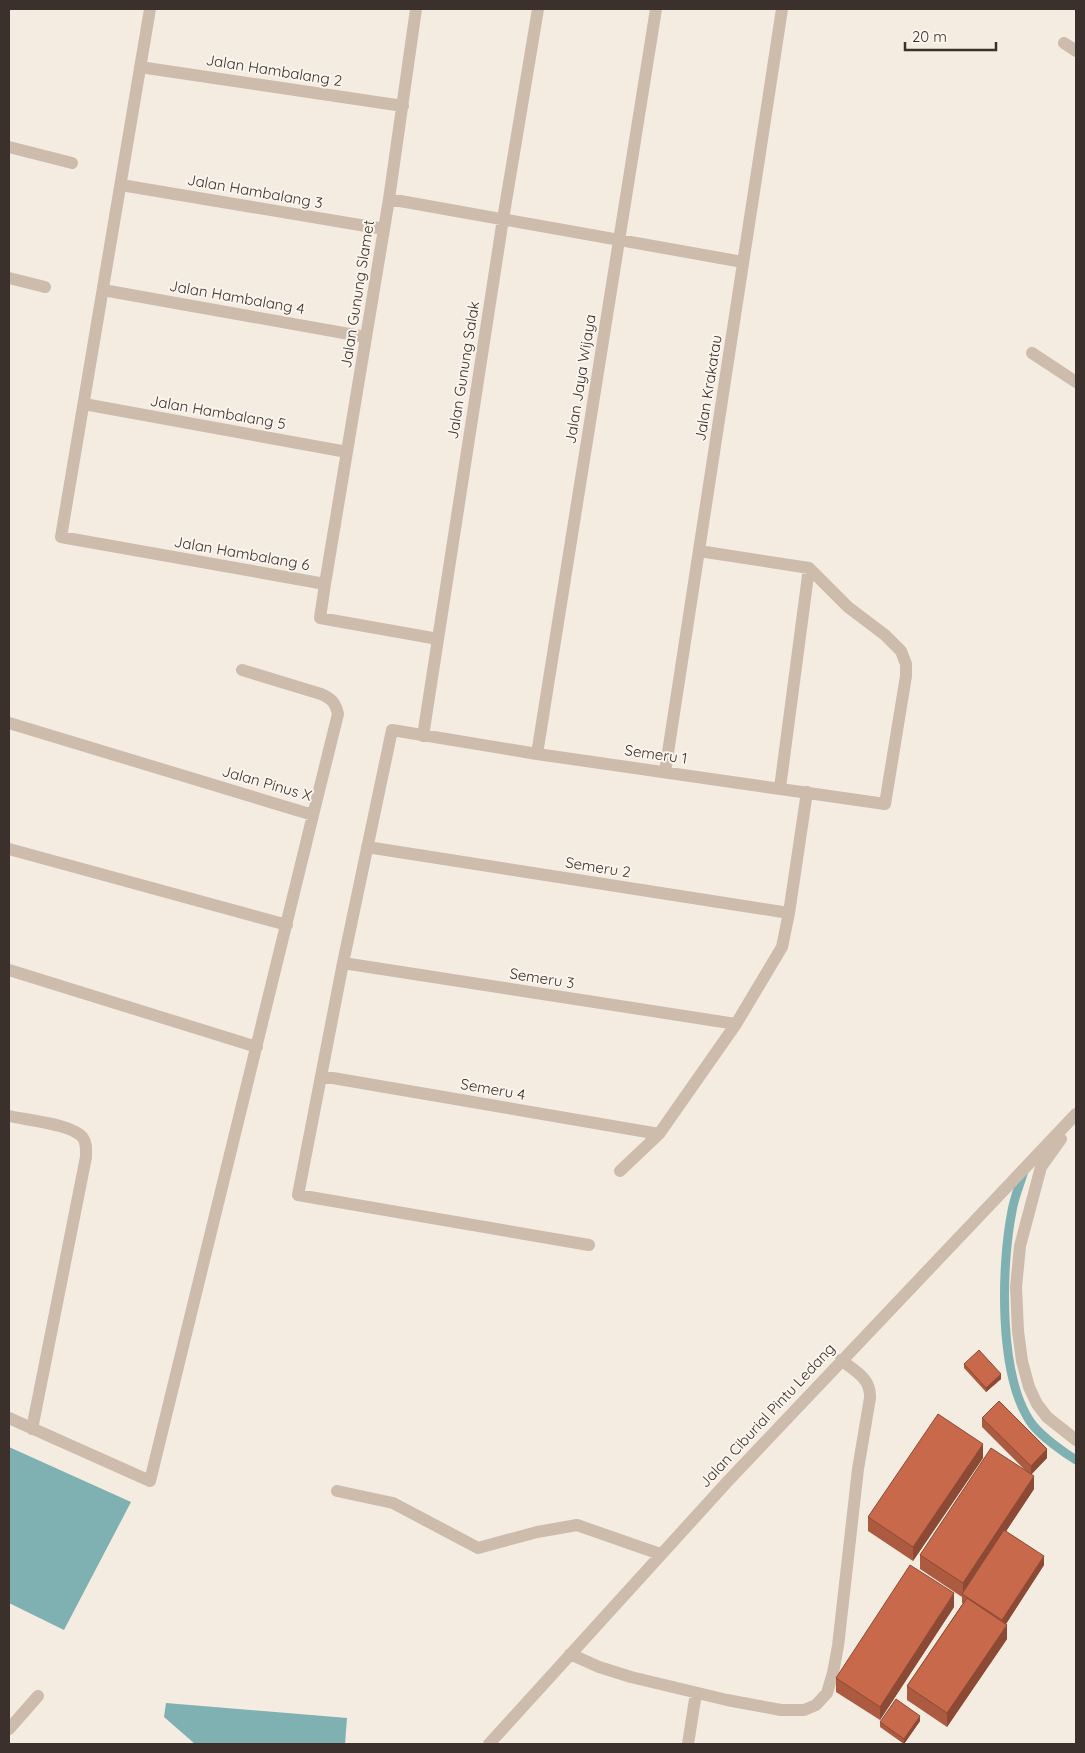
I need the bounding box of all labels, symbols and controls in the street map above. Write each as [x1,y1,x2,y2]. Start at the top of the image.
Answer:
scale bar [905,20,996,52]
text: 20 m [912,27,947,46]
street label: Jalan Hambalang 2 [205,50,343,90]
street label: Jalan Hambalang 3 [186,170,324,212]
street label: Jalan Gunung Slamet [336,219,378,369]
street label: Jalan Hambalang 4 [168,276,306,318]
street label: Jalan Gunung Salak [443,300,483,440]
street label: Jalan Jaya Wijaya [560,313,600,445]
street label: Jalan Krakatau [690,334,726,442]
street label: Jalan Hambalang 5 [149,391,287,433]
street label: Jalan Hambalang 6 [173,532,311,574]
street label: Semeru 1 [623,740,689,768]
street label: Jalan Pinus X [220,761,314,805]
street label: Semeru 2 [564,852,632,882]
street label: Semeru 3 [508,964,576,993]
street label: Semeru 4 [459,1074,527,1104]
street label: Jalan Ciburial Pintu Ledang [695,1339,839,1491]

